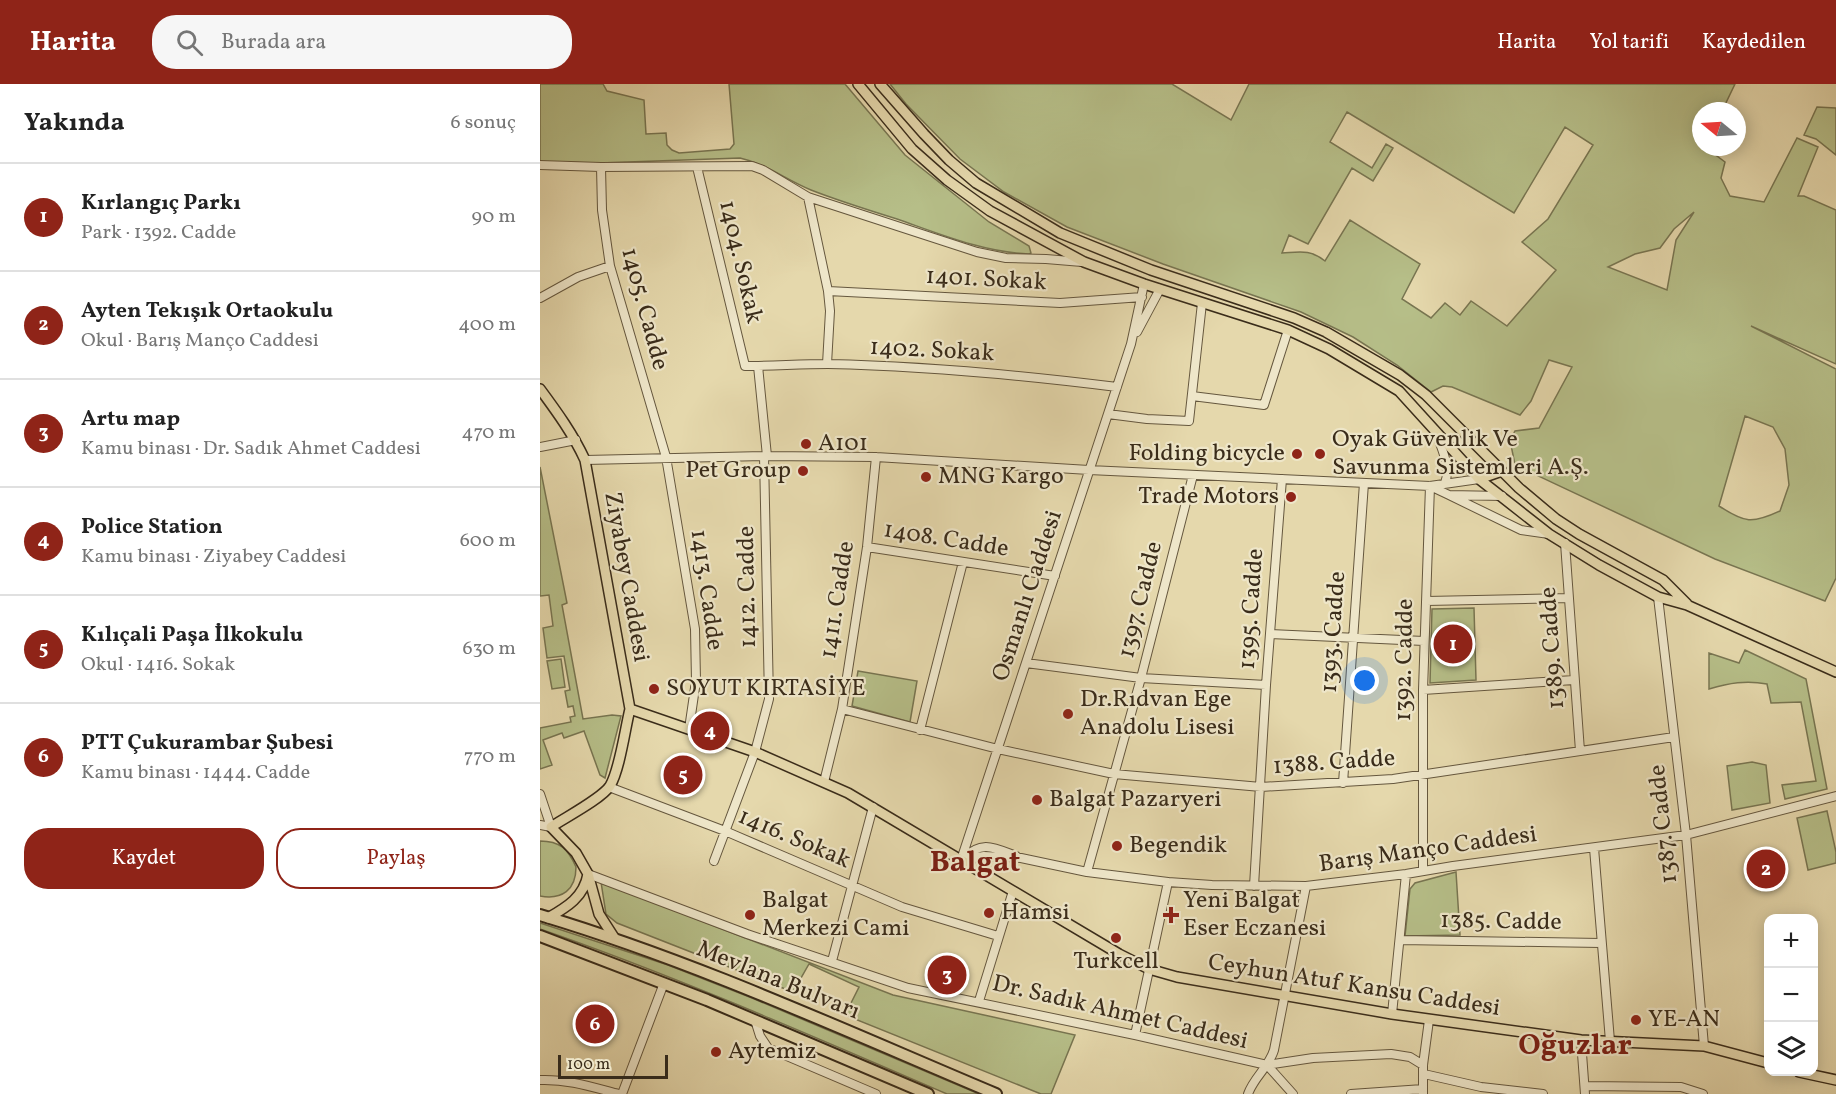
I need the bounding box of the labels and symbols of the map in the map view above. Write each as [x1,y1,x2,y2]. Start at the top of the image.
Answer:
north arrow [1692,102,1746,156]
street label: 1404. Sokak [709,197,771,327]
street label: 1405. Cadde [611,244,677,374]
street label: 1401. Sokak [925,260,1047,300]
street label: 1402. Sokak [869,331,995,371]
place label: Oyak Güvenlik Ve Savunma Sistemleri A.Ş. [1332,423,1589,485]
place label: A101 [818,427,868,461]
marker: A101 [799,437,813,451]
place label: Folding bicycle [1128,437,1285,471]
marker: Folding bicycle [1290,447,1304,461]
marker: Oyak Güvenlik Ve Savunma Sistemleri A.Ş. [1313,447,1327,461]
place label: Pet Group [685,454,791,488]
place label: MNG Kargo [938,460,1064,494]
marker: Pet Group [796,464,810,478]
marker: MNG Kargo [919,470,933,484]
place label: Trade Motors [1138,480,1279,514]
street label: Ziyabey Caddesi [594,489,658,665]
marker: Trade Motors [1284,490,1298,504]
street label: Osmanlı Caddesi [984,506,1072,686]
street label: 1408. Cadde [881,513,1011,567]
street label: 1412. Cadde [730,526,766,648]
street label: 1413. Cadde [681,527,731,653]
street label: 1397. Cadde [1110,538,1172,662]
street label: 1411. Cadde [812,539,864,661]
street label: 1395. Cadde [1231,547,1273,671]
street label: 1393. Cadde [1313,570,1355,694]
street label: 1389. Cadde [1532,586,1574,710]
street label: 1392. Cadde [1387,598,1423,722]
pin: 1 [1434,622,1472,666]
your location [1350,666,1379,695]
place label: SOYUT KIRTASİYE [666,672,866,706]
marker: SOYUT KIRTASİYE [647,682,661,696]
place label: Dr.Rıdvan Ege Anadolu Lisesi [1080,683,1235,745]
marker: Dr.Rıdvan Ege Anadolu Lisesi [1061,707,1075,721]
pin: 4 [690,708,730,754]
street label: 1388. Cadde [1272,742,1396,784]
pin: 5 [664,752,702,798]
street label: 1387. Cadde [1641,763,1687,885]
place label: Balgat Pazaryeri [1049,783,1222,817]
marker: Balgat Pazaryeri [1030,793,1044,807]
street label: 1416. Sokak [732,800,856,878]
street label: Barış Manço Caddesi [1317,818,1539,882]
place label: Begendik [1129,829,1227,863]
marker: Begendik [1110,839,1124,853]
district label: Balgat [930,842,1020,884]
pin: 2 [1746,846,1786,892]
place label: Balgat Merkezi Cami [762,884,910,946]
place label: Yeni Balgat Eser Eczanesi [1183,884,1326,946]
place label: Hamsi [1001,896,1070,930]
street label: 1385. Cadde [1440,904,1562,940]
marker: Hamsi [982,906,996,920]
marker: Balgat Merkezi Cami [743,908,757,922]
marker: Yeni Balgat Eser Eczanesi [1164,908,1178,922]
marker: Turkcell [1109,931,1123,945]
street label: Mevlana Bulvarı [691,933,865,1029]
place label: Turkcell [1073,945,1159,979]
street label: Ceyhun Atuf Kansu Caddesi [1205,946,1503,1026]
pin: 3 [928,952,966,998]
street label: Dr. Sadık Ahmet Caddesi [989,967,1251,1059]
pin: 6 [576,1002,614,1046]
place label: YE-AN [1648,1003,1720,1037]
marker: YE-AN [1629,1013,1643,1027]
district label: Oğuzlar [1518,1025,1632,1067]
place label: Aytemiz [728,1035,817,1069]
marker: Aytemiz [709,1045,723,1059]
scale bar [558,1052,668,1080]

